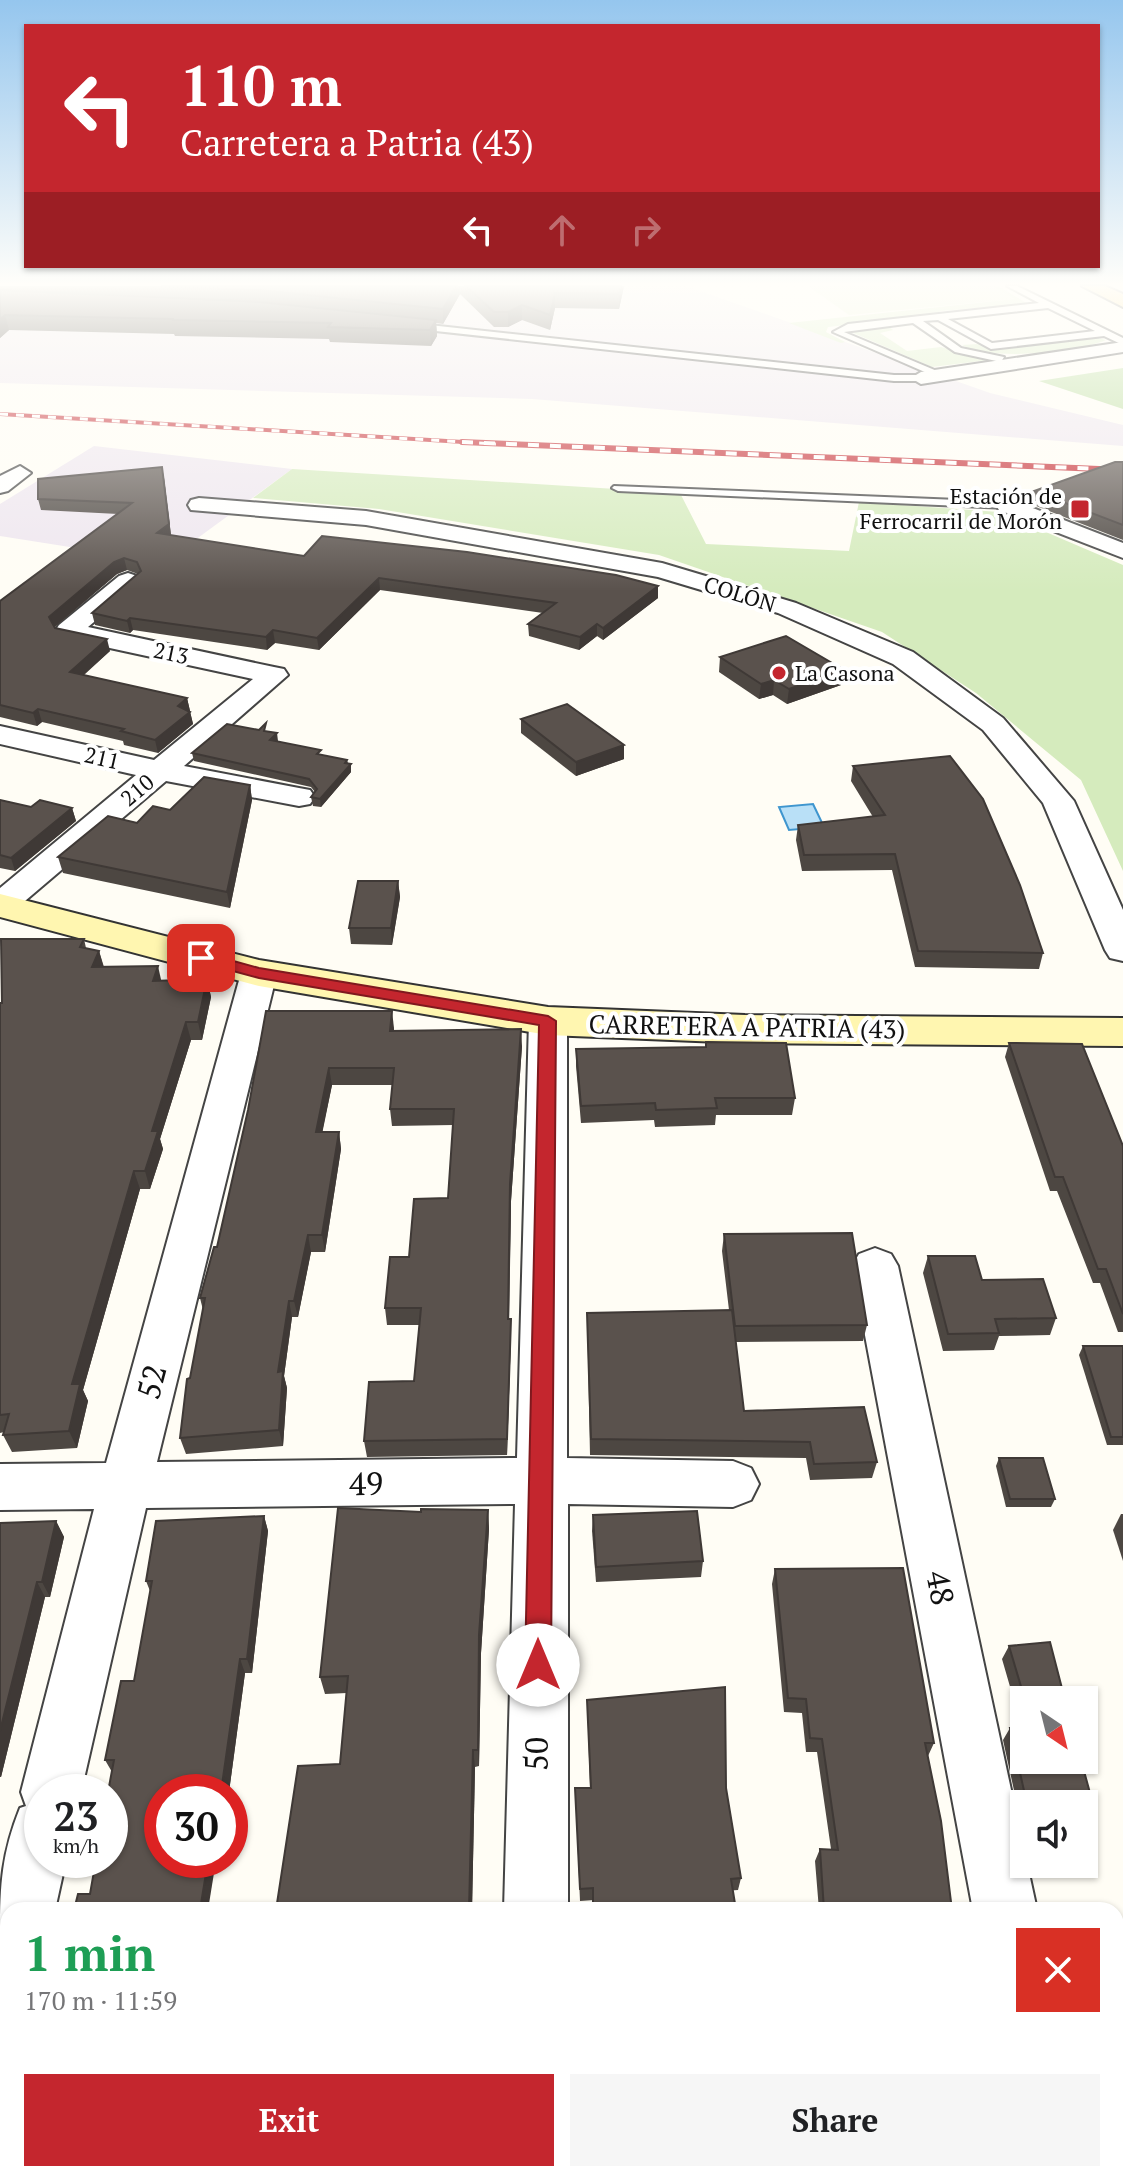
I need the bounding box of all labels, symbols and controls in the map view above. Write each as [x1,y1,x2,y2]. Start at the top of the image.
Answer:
text: 110 m [180,48,342,122]
icon: left [48,56,152,160]
text: Carretera a Patria (43) [180,119,534,166]
icon: left [456,208,500,252]
icon: ahead [540,208,584,252]
icon: right [624,208,668,252]
place label: Estación de Ferrocarril de Morón [860,481,1062,535]
marker: Estación de Ferrocarril de Morón [1069,498,1091,520]
street label: COLÓN [701,569,780,618]
street label: 213 [151,635,191,670]
place label: La Casona [795,658,895,687]
marker: La Casona [770,664,788,682]
street label: 211 [82,739,123,776]
street label: 210 [114,767,159,812]
pin [167,924,235,992]
icon: arrive [179,936,223,980]
street label: CARRETERA A PATRIA (43) [588,1006,906,1046]
street label: 52 [126,1360,176,1404]
street label: 49 [349,1462,383,1504]
street label: 48 [917,1567,965,1609]
position arrow [496,1623,580,1707]
north arrow [1010,1686,1098,1774]
map controls [1010,1686,1098,1878]
street label: 50 [515,1737,557,1771]
speed limit sign: 30 [144,1774,248,1878]
text: 23 [53,1789,99,1842]
button: sound [1010,1790,1098,1878]
text: km/h [53,1832,99,1859]
text: 1 min [24,1921,155,1985]
button: close [1016,1928,1100,2012]
text: 170 m · 11:59 [24,1983,177,2017]
button: Exit [24,2074,554,2166]
button: Share [570,2074,1100,2166]

